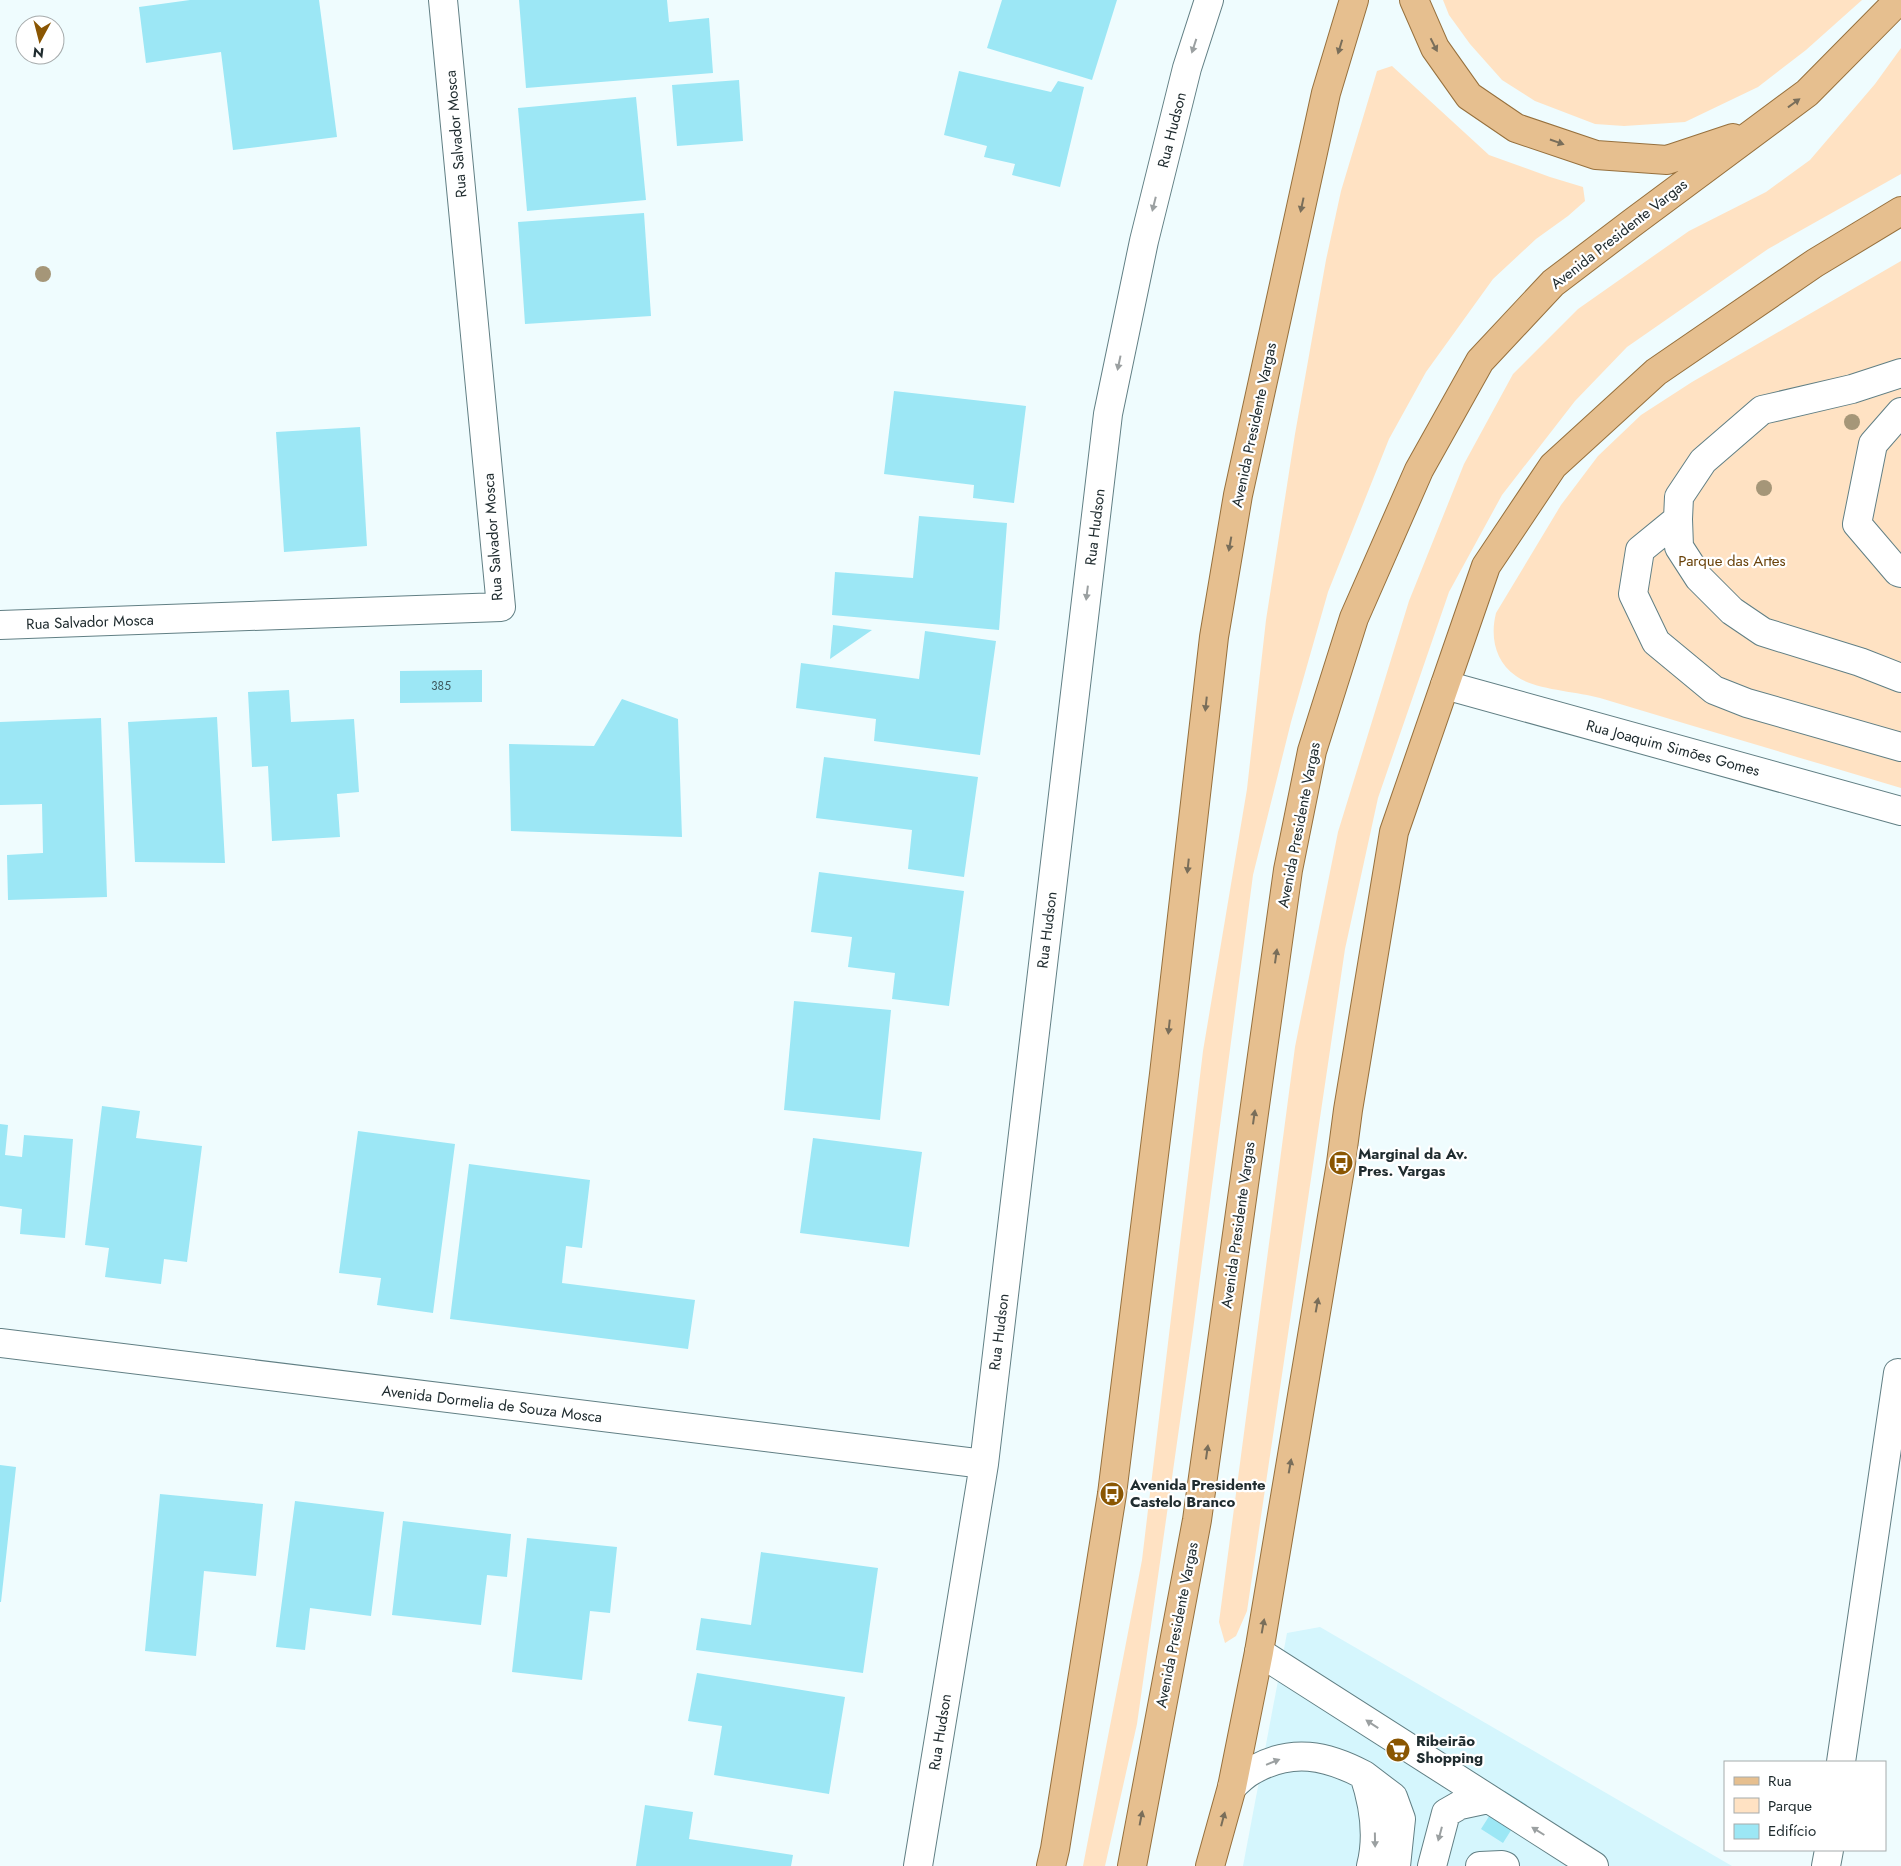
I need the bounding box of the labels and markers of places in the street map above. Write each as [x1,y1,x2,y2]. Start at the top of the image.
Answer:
place label: Marginal da Av. Pres. Vargas [1358,1143,1468,1182]
bus stop icon: Marginal da Av. Pres. Vargas [1328,1150,1354,1176]
place label: Avenida Presidente Castelo Branco [1129,1474,1266,1513]
bus stop icon: Avenida Presidente Castelo Branco [1099,1481,1125,1507]
place label: Ribeirão Shopping [1416,1730,1483,1769]
supermarket icon: Ribeirão Shopping [1385,1737,1411,1763]

